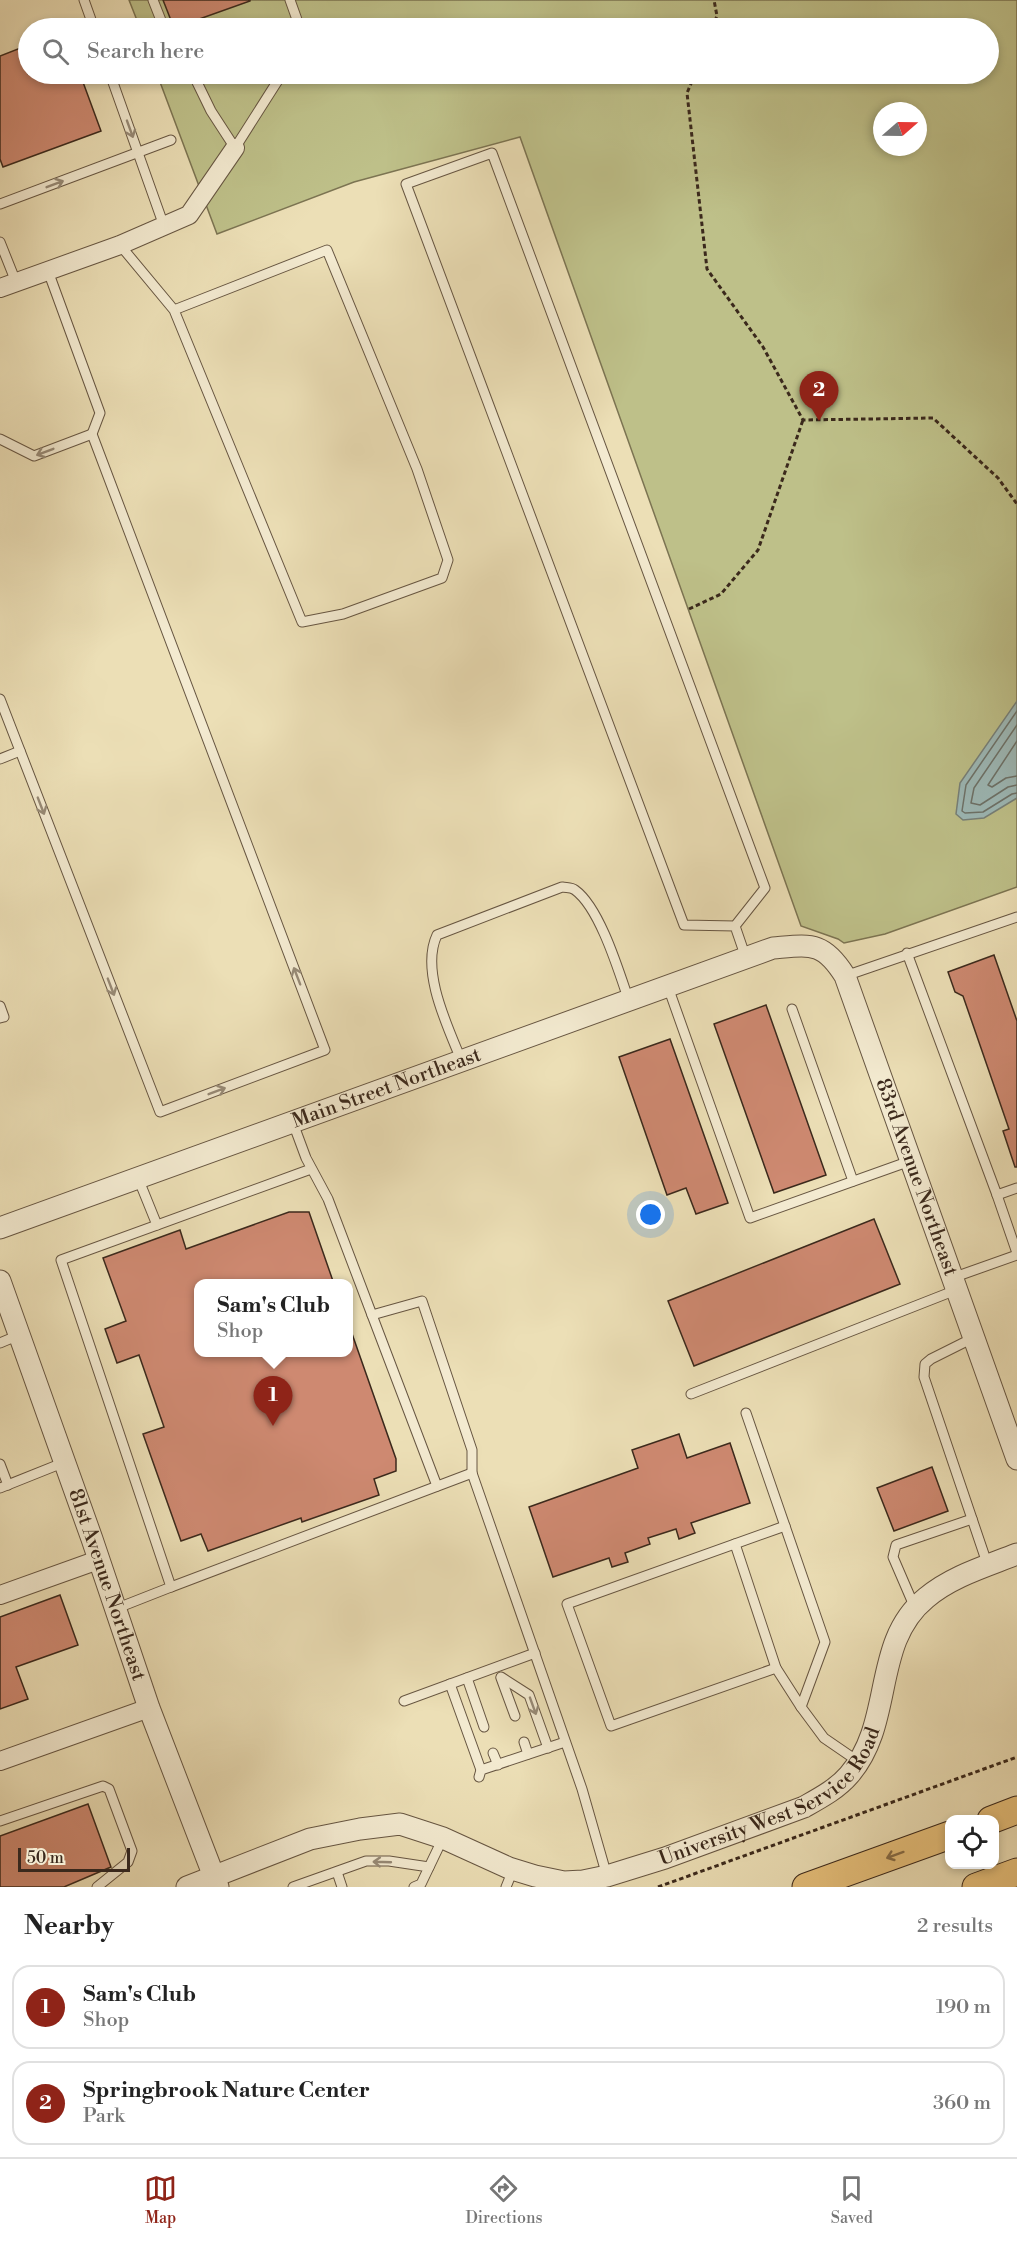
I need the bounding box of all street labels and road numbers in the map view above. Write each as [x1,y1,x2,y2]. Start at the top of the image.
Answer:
street label: Main Street Northeast [288,1042,485,1134]
street label: 83rd Avenue Northeast [870,1075,963,1279]
street label: 81st Avenue Northeast [63,1485,151,1684]
street label: University West Service Road [655,1723,886,1872]

